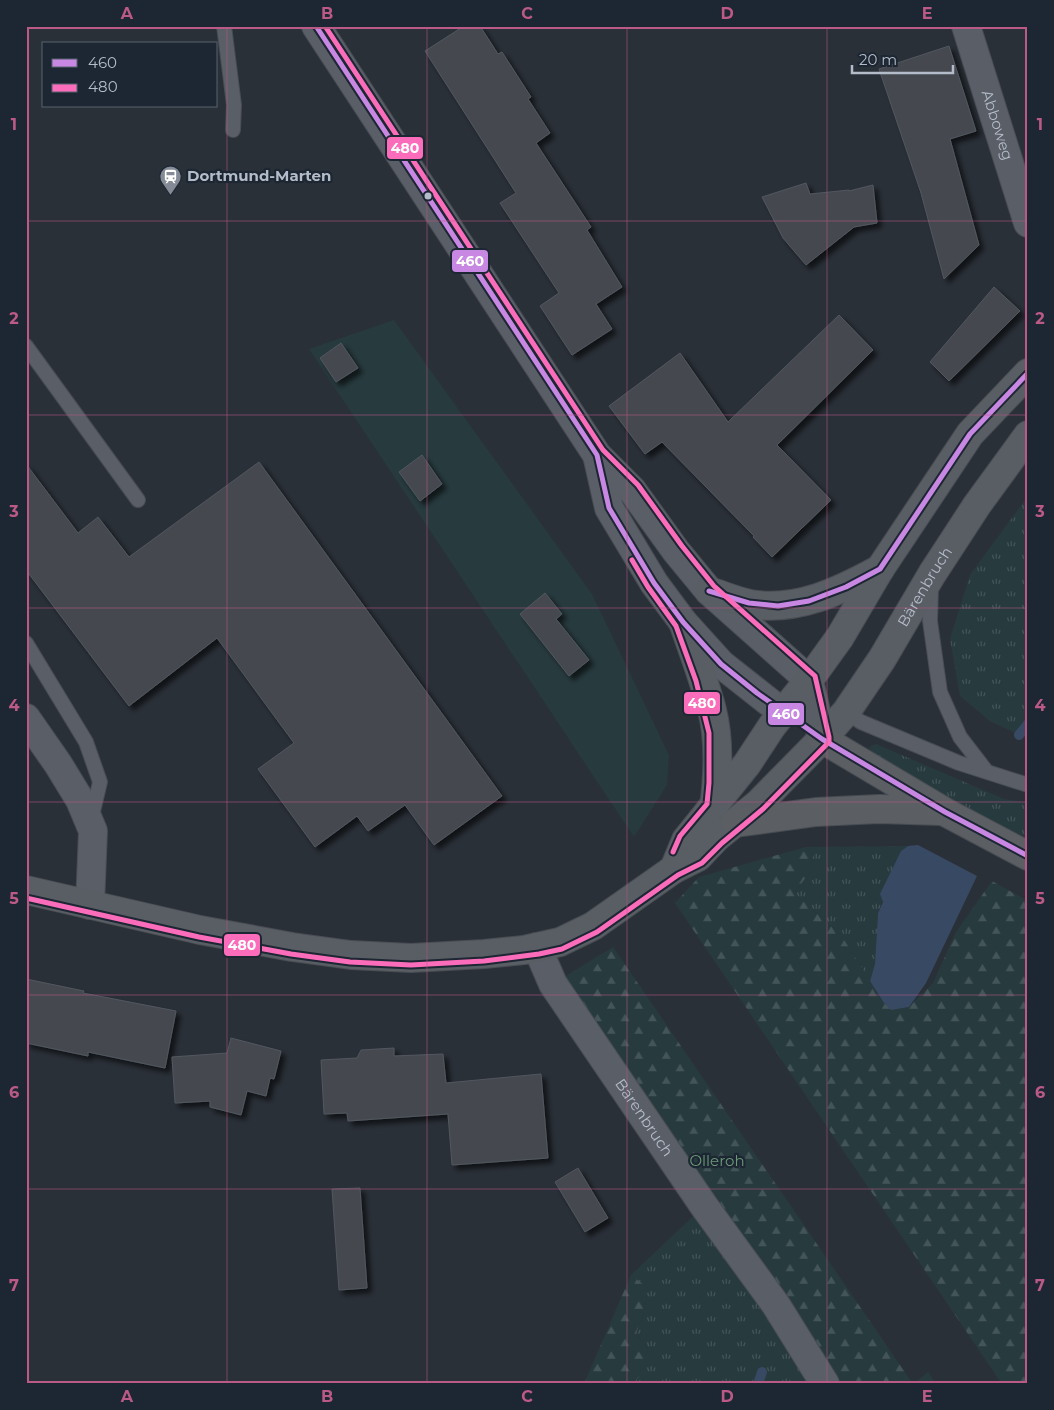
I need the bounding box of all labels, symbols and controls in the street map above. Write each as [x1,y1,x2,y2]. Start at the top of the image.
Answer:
text: A [120,4,134,23]
text: B [321,4,333,23]
text: C [521,4,533,23]
text: D [720,4,734,23]
text: E [922,4,932,23]
legend [42,42,218,108]
scale bar [852,42,953,74]
text: 20 m [859,50,897,69]
text: 460 [88,53,117,72]
text: 480 [88,77,118,96]
street label: Abboweg [978,88,1018,163]
text: 1 [11,115,17,134]
text: 1 [1037,115,1043,134]
line badge: 480 [386,136,424,160]
text: 480 [391,139,419,157]
station icon: Dortmund-Marten [159,164,183,195]
place label: Dortmund-Marten [187,166,331,185]
unlabelled marker [423,191,433,201]
line badge: 460 [451,249,489,273]
text: 460 [456,252,484,270]
text: 2 [9,309,19,328]
text: 2 [1035,309,1045,328]
text: 3 [8,502,19,521]
text: 3 [1034,502,1045,521]
street label: Bärenbruch [893,543,956,630]
line badge: 480 [683,691,721,715]
text: 480 [688,694,716,712]
text: 4 [8,696,20,715]
text: 4 [1034,696,1046,715]
line badge: 460 [767,702,805,726]
text: 460 [772,705,800,723]
text: 5 [9,889,19,908]
text: 5 [1035,889,1045,908]
line badge: 480 [223,933,261,957]
text: 480 [228,936,256,954]
street label: Bärenbruch [611,1075,678,1160]
text: 6 [9,1083,19,1102]
text: 6 [1035,1083,1045,1102]
park label: Olleroh [689,1151,745,1170]
text: 7 [9,1276,19,1295]
text: 7 [1035,1276,1045,1295]
text: A [120,1387,134,1406]
text: B [321,1387,333,1406]
text: C [521,1387,533,1406]
text: D [720,1387,734,1406]
text: E [922,1387,932,1406]

